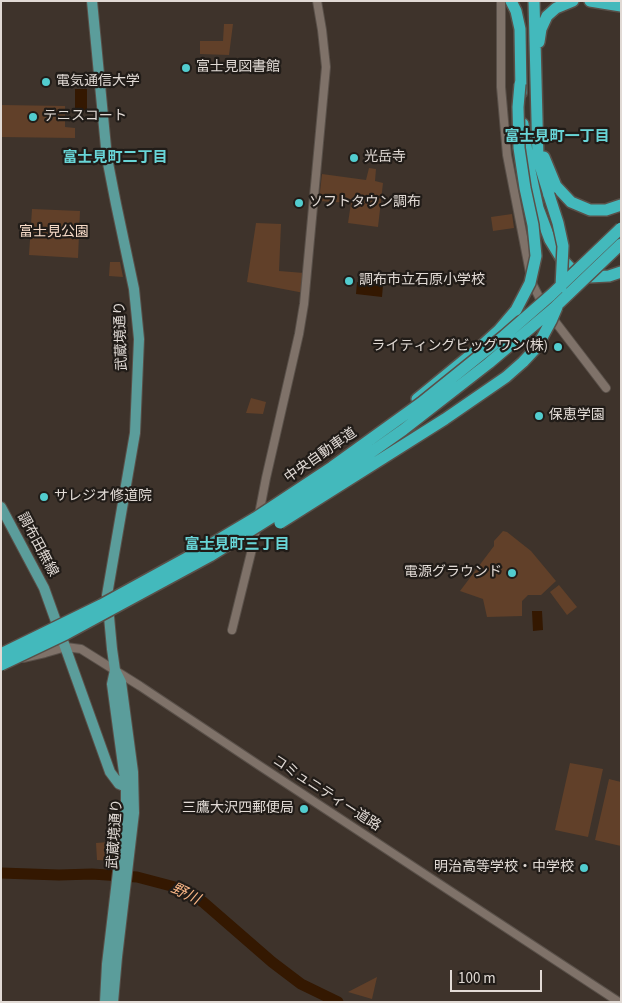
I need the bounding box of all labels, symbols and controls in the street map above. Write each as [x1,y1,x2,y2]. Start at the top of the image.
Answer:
place label: 富士見図書館 [196,60,280,76]
marker: 富士見図書館 [180,62,192,74]
place label: 電気通信大学 [56,74,140,90]
marker: 電気通信大学 [40,76,52,88]
place label: テニスコート [43,109,127,125]
marker: テニスコート [27,111,39,123]
district label: 富士見町一丁目 [505,129,609,147]
district label: 富士見町二丁目 [63,150,167,168]
place label: 光岳寺 [364,150,406,166]
marker: 光岳寺 [348,152,360,164]
place label: ソフトタウン調布 [309,195,421,211]
marker: ソフトタウン調布 [293,197,305,209]
park label: 富士見公園 [19,225,89,241]
place label: 調布市立石原小学校 [359,273,485,289]
marker: 調布市立石原小学校 [343,275,355,287]
street label: 武蔵境通り [112,301,132,371]
place label: ライティングビッグワン(株) [372,339,548,355]
marker: ライティングビッグワン(株) [552,341,564,353]
place label: 保恵学園 [549,408,605,424]
marker: 保恵学園 [533,410,545,422]
street label: 中央自動車道 [282,425,360,487]
place label: サレジオ修道院 [54,489,152,505]
marker: サレジオ修道院 [38,491,50,503]
street label: 調布田無線 [13,510,61,580]
district label: 富士見町三丁目 [185,537,289,555]
place label: 電源グラウンド [404,565,502,581]
marker: 電源グラウンド [506,567,518,579]
street label: コミュニティー道路 [269,753,383,835]
street label: 武蔵境通り [105,798,127,870]
place label: 三鷹大沢四郵便局 [182,801,294,817]
marker: 三鷹大沢四郵便局 [298,803,310,815]
place label: 明治高等学校・中学校 [434,860,574,876]
marker: 明治高等学校・中学校 [578,862,590,874]
water label: 野川 [168,880,202,910]
scale bar [452,960,544,992]
text: 100 m [458,968,496,989]

